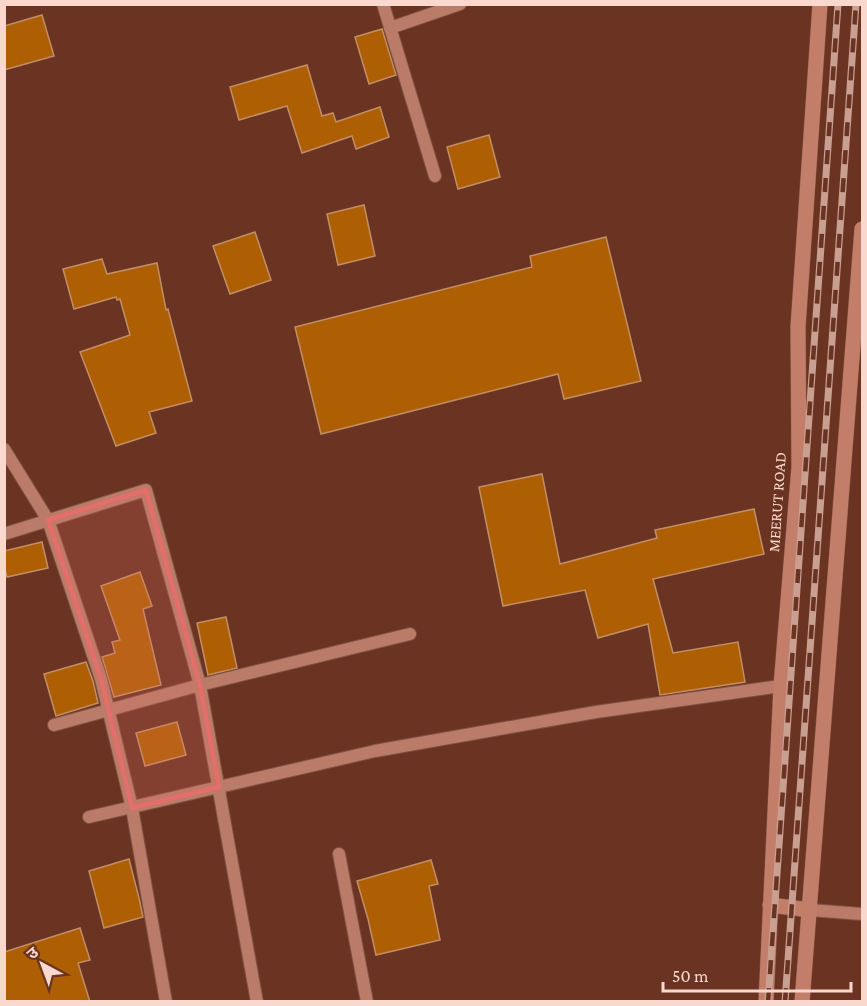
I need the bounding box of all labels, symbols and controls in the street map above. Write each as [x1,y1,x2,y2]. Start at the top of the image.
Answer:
street label: MEERUT ROAD [765,451,789,553]
north arrow [12,934,72,994]
text: उ [23,943,42,963]
scale bar [663,955,850,993]
text: 50 m [672,966,709,986]

